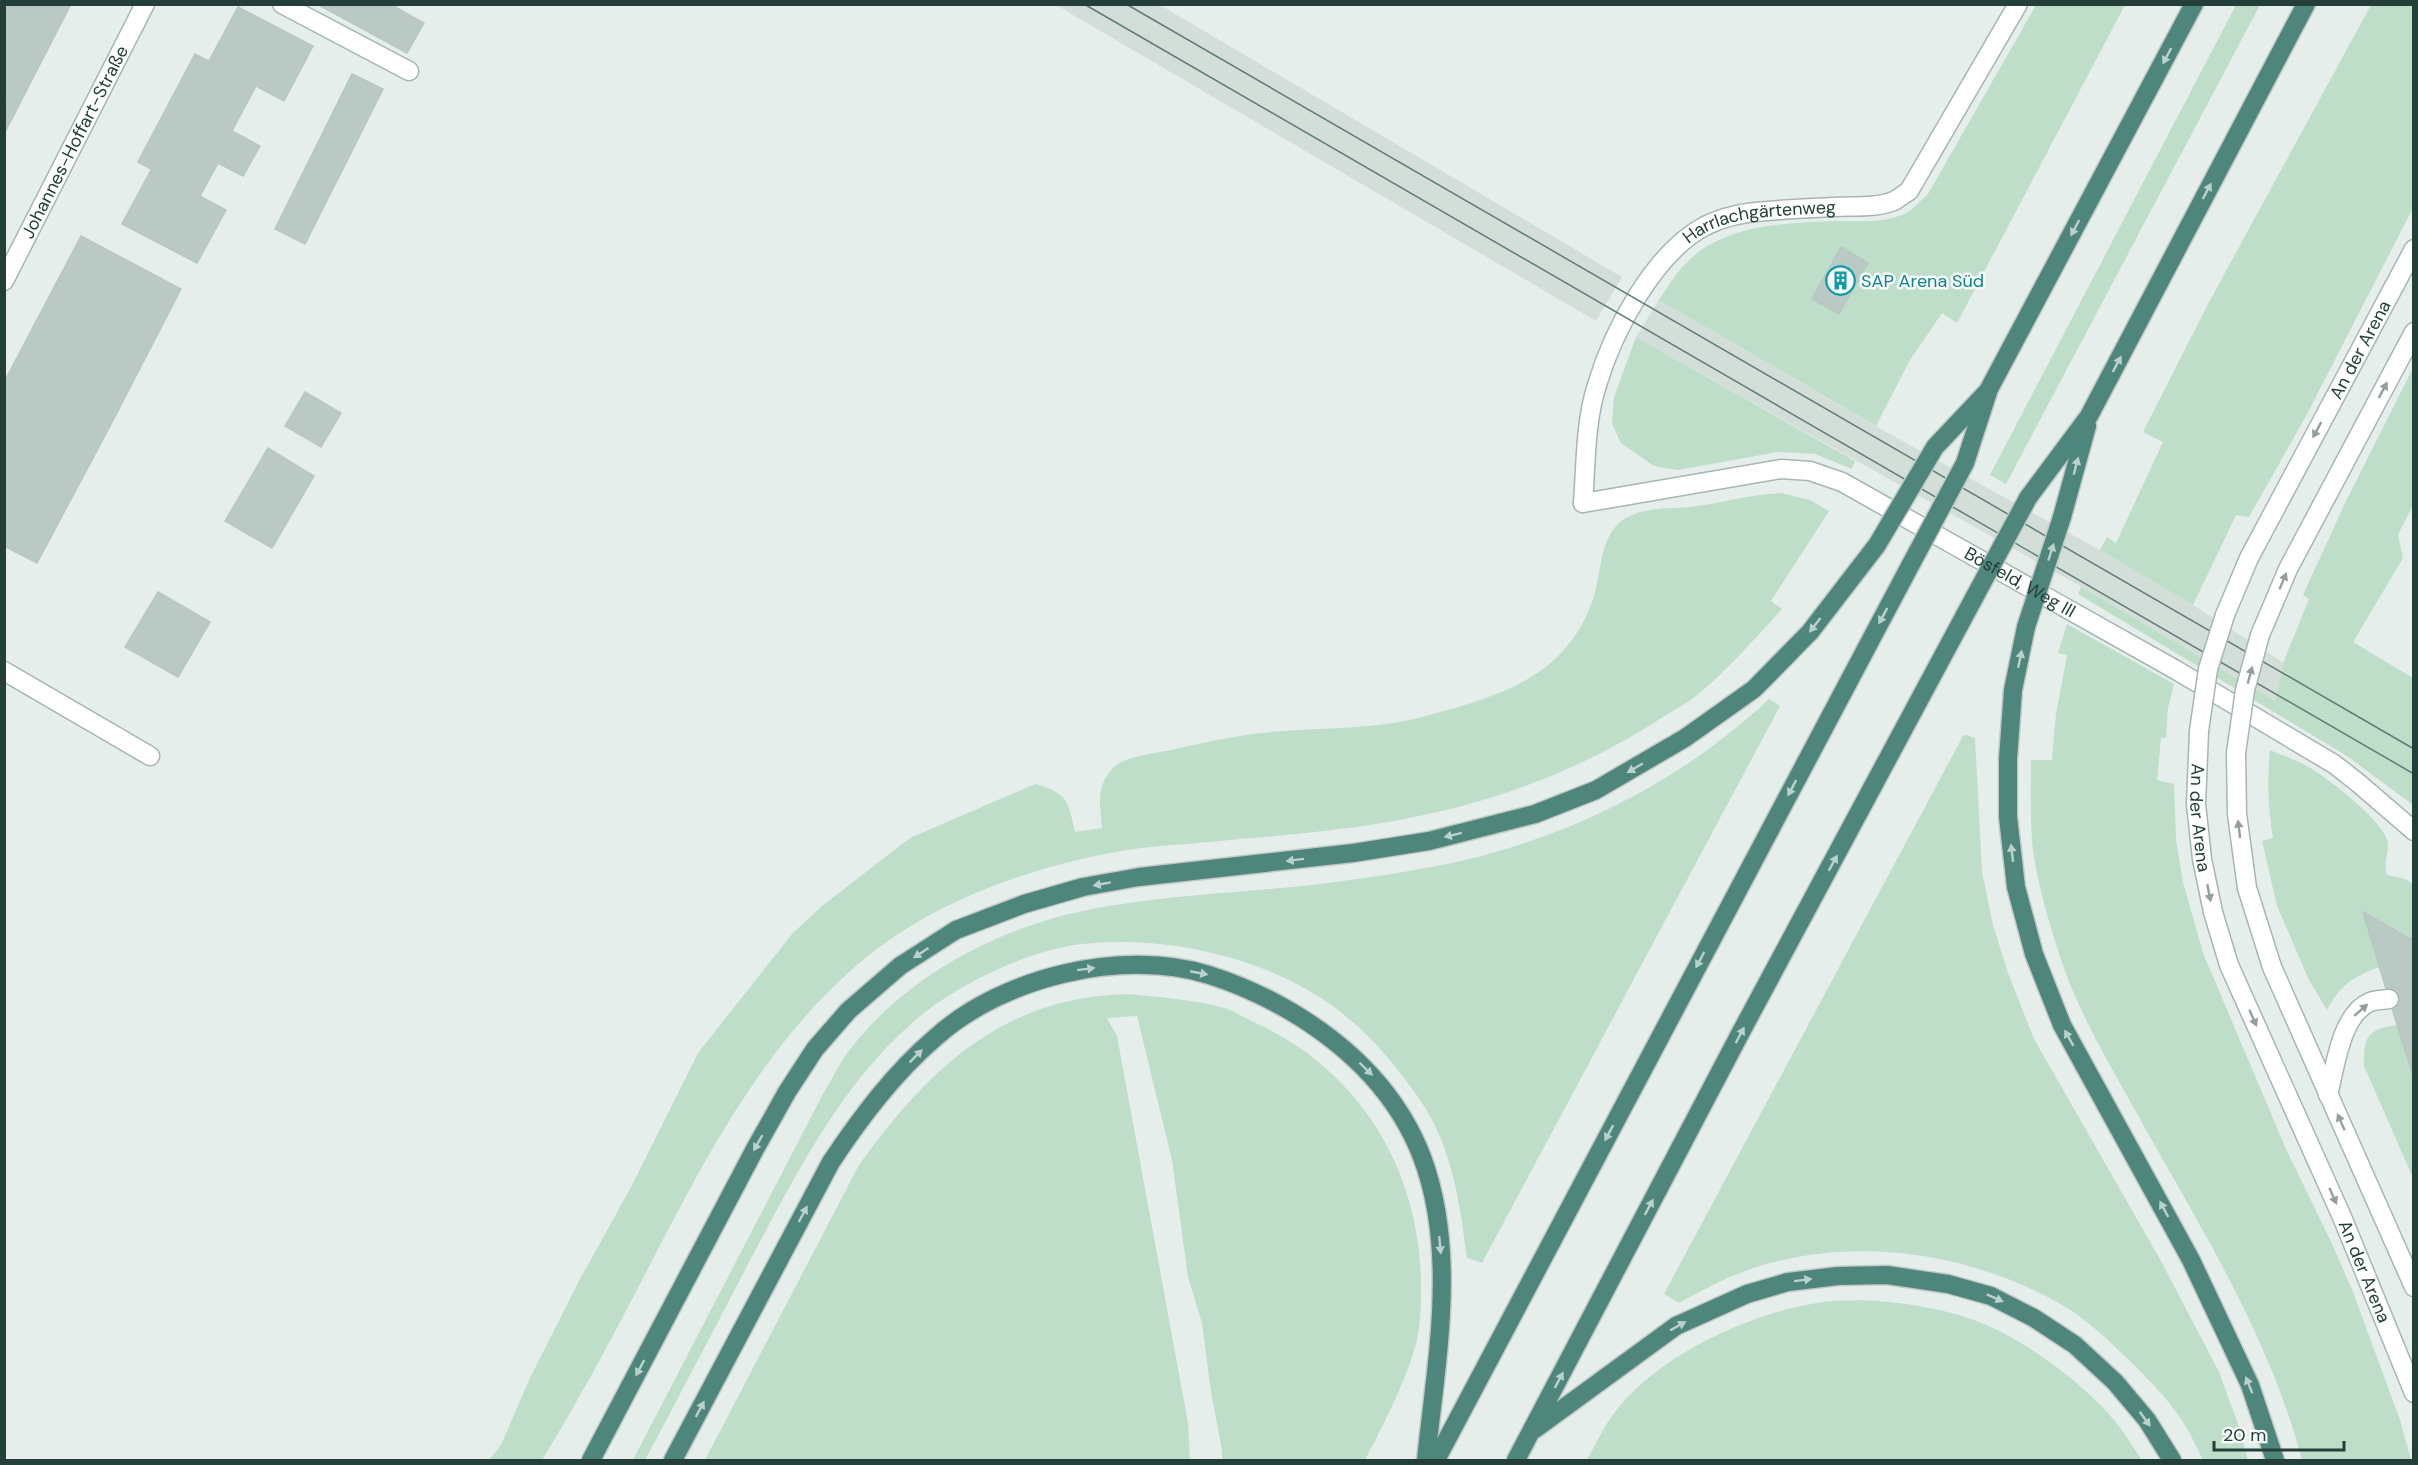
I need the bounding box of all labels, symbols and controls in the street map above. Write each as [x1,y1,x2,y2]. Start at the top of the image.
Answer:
street label: Johannes-Hoffart-Straße [16,41,134,243]
one-way arrow [2162,48,2172,65]
one-way arrow [2202,183,2212,200]
street label: Harrlachgärtenweg [1678,195,1836,249]
one-way arrow [2070,220,2080,237]
building icon: SAP Arena Süd [1824,265,1856,297]
place label: SAP Arena Süd [1861,269,1984,293]
street label: An der Arena [2324,296,2396,403]
one-way arrow [2111,355,2121,373]
one-way arrow [2378,381,2388,398]
one-way arrow [2312,422,2322,439]
one-way arrow [2072,457,2081,475]
street label: Bösfeld, Weg III [1960,541,2080,623]
one-way arrow [2047,543,2056,561]
one-way arrow [2278,572,2288,590]
one-way arrow [1878,608,1888,625]
one-way arrow [1809,617,1822,633]
one-way arrow [2015,650,2025,668]
one-way arrow [2245,665,2255,684]
one-way arrow [1626,763,1643,773]
street label: An der Arena [2184,763,2216,874]
one-way arrow [1787,780,1797,797]
one-way arrow [2234,819,2244,838]
one-way arrow [1444,831,1463,841]
one-way arrow [2007,843,2017,862]
one-way arrow [1828,854,1838,871]
one-way arrow [1286,855,1305,864]
one-way arrow [1092,879,1111,888]
one-way arrow [2205,884,2214,903]
one-way arrow [913,947,929,958]
one-way arrow [1695,952,1705,969]
one-way arrow [1077,964,1096,974]
one-way arrow [1190,969,1209,978]
one-way arrow [2353,1004,2368,1017]
one-way arrow [2249,1009,2258,1027]
one-way arrow [1735,1026,1745,1043]
one-way arrow [2064,1029,2074,1046]
one-way arrow [908,1050,922,1064]
one-way arrow [1358,1062,1372,1076]
one-way arrow [2336,1114,2345,1131]
one-way arrow [1604,1124,1614,1141]
one-way arrow [753,1135,763,1152]
one-way arrow [2328,1187,2337,1204]
one-way arrow [1644,1198,1654,1216]
one-way arrow [2159,1200,2168,1217]
one-way arrow [798,1205,808,1222]
street label: An der Arena [2333,1217,2396,1326]
one-way arrow [1435,1235,1445,1254]
one-way arrow [1794,1276,1813,1285]
one-way arrow [1986,1294,2003,1303]
one-way arrow [1670,1321,1686,1332]
one-way arrow [635,1360,645,1377]
one-way arrow [1554,1371,1564,1388]
one-way arrow [2244,1376,2254,1394]
one-way arrow [695,1400,705,1417]
one-way arrow [2139,1410,2151,1426]
scale bar [2214,1414,2344,1452]
text: 20 m [2223,1423,2266,1447]

